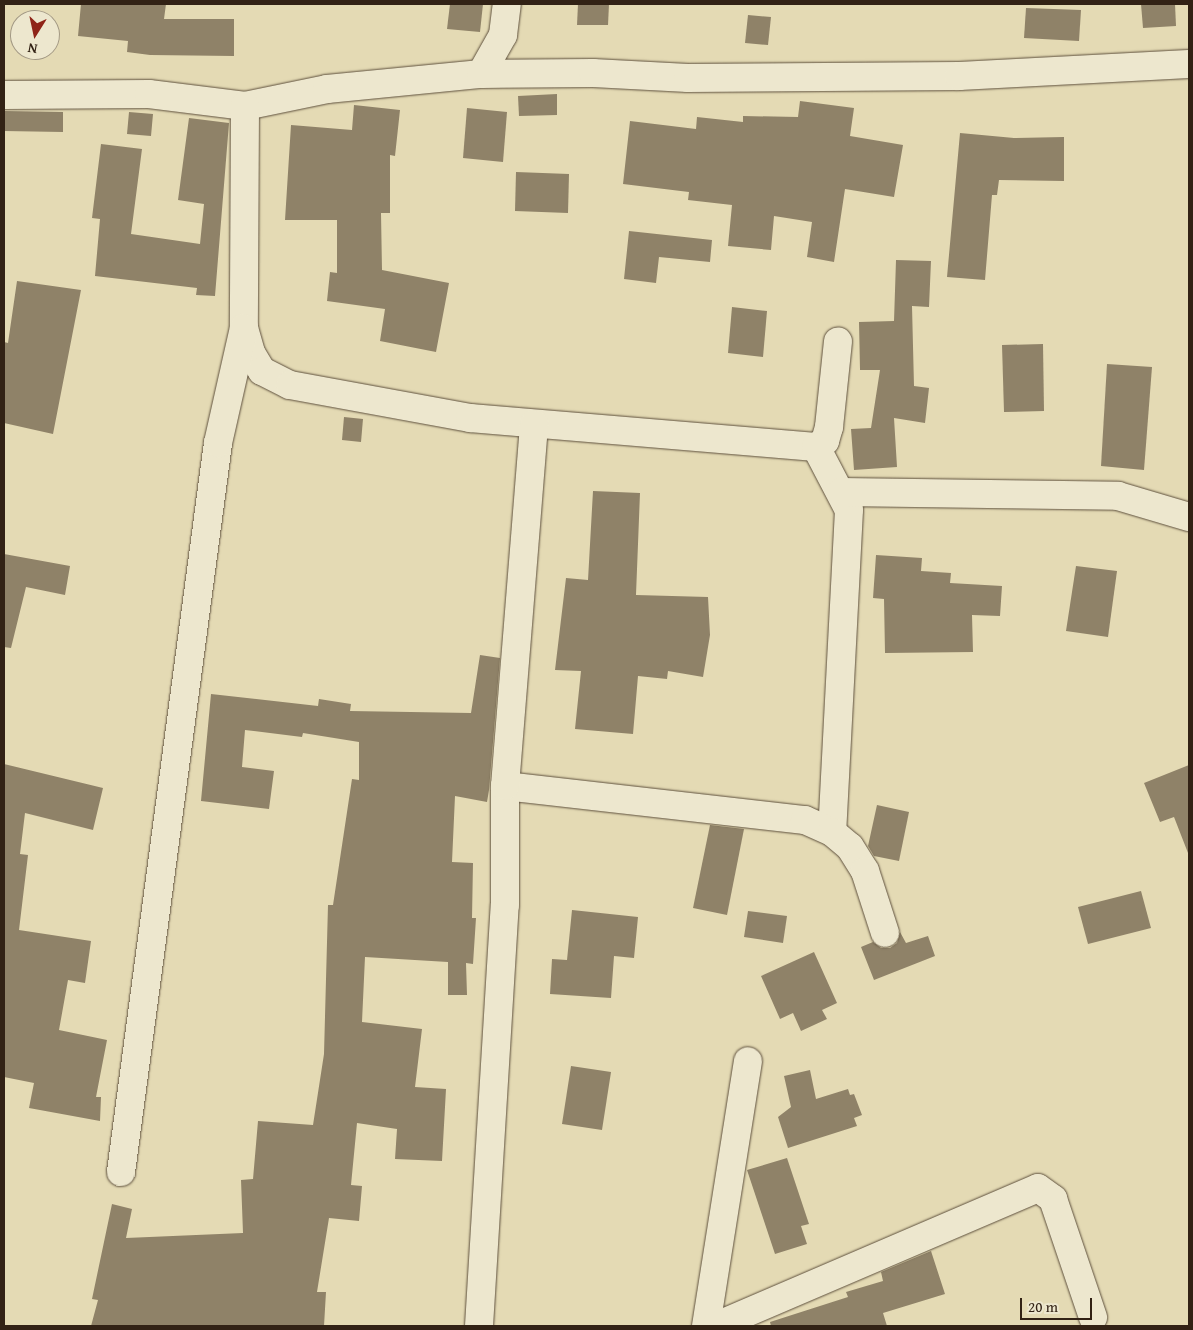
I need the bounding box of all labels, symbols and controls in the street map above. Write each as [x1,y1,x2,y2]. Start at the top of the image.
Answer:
north arrow [10,10,60,60]
text: N [26,38,39,59]
scale bar [1023,1288,1096,1320]
text: 20 m [1028,1296,1058,1317]

